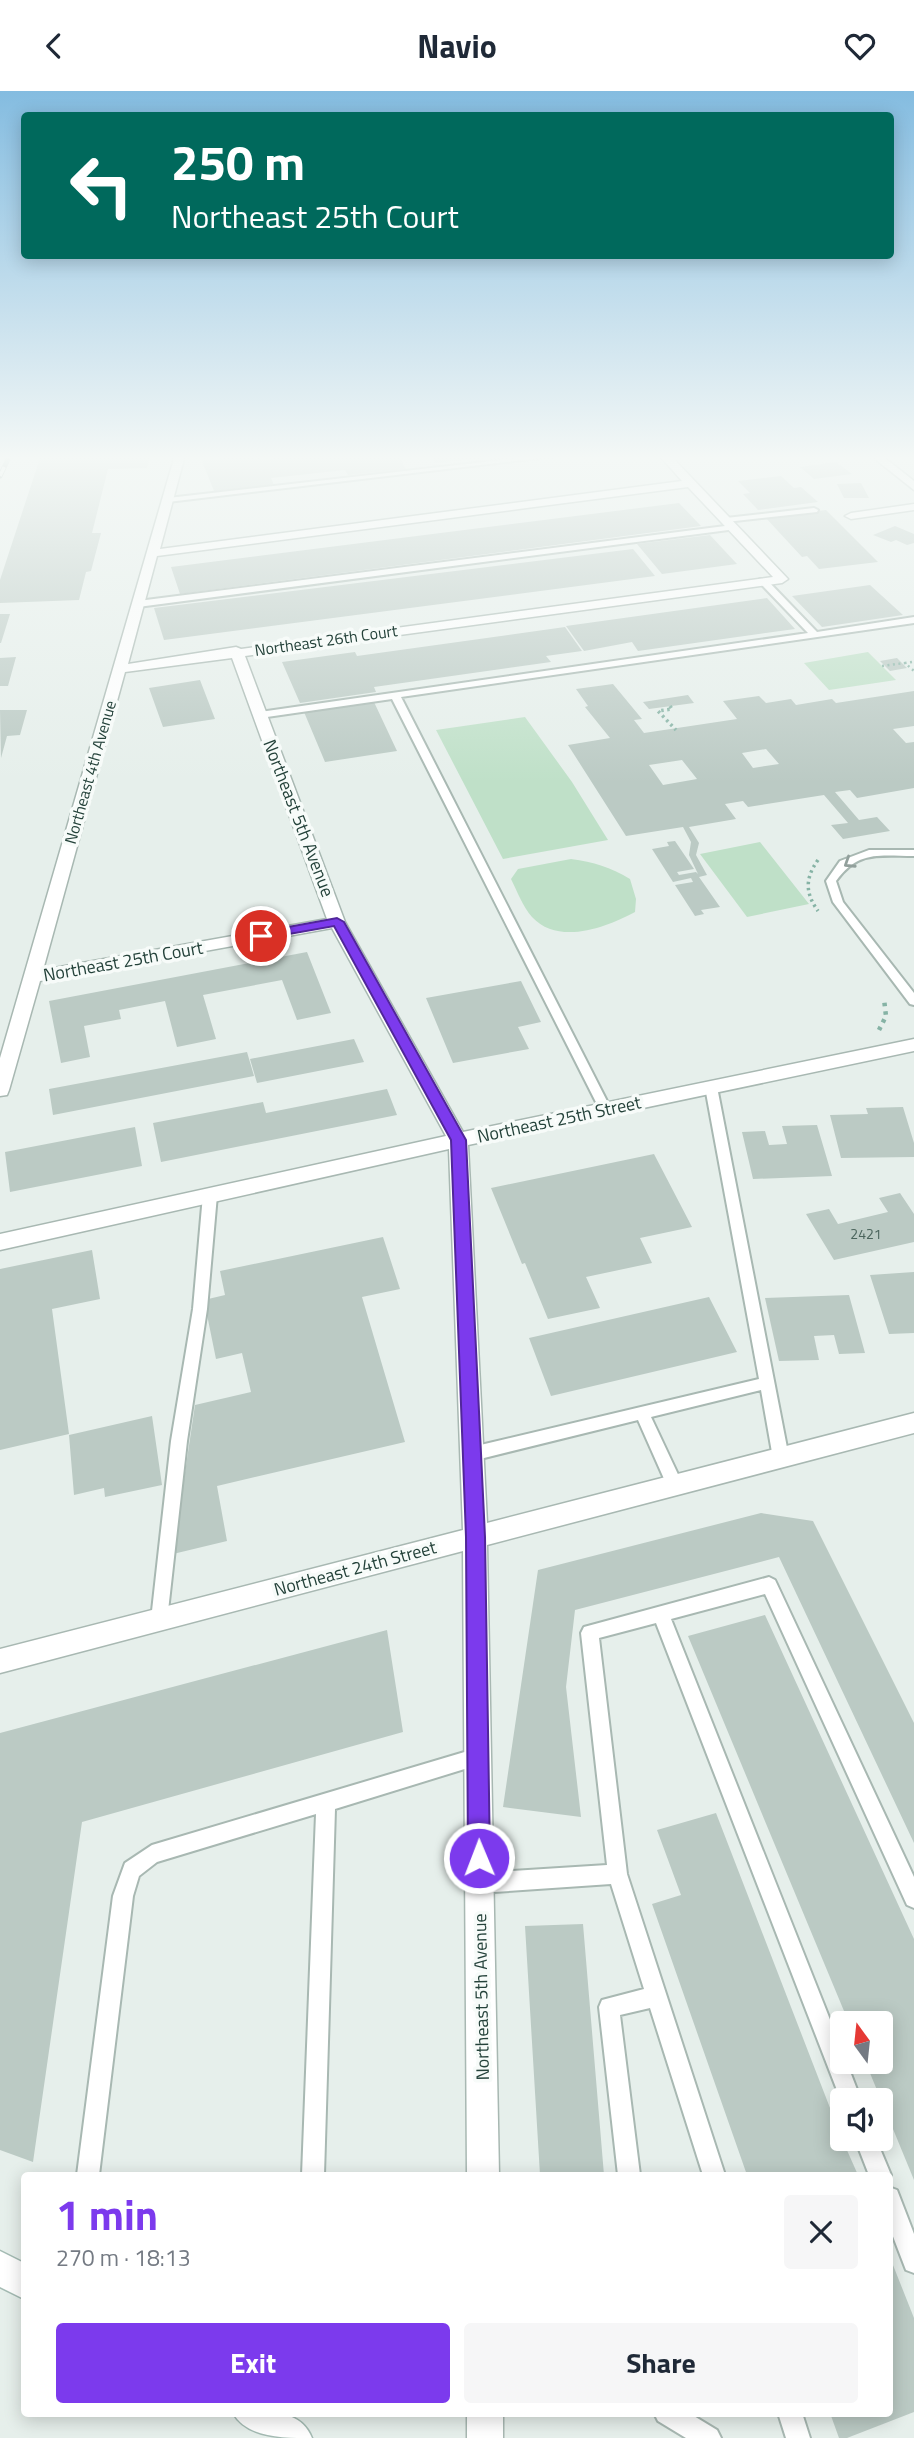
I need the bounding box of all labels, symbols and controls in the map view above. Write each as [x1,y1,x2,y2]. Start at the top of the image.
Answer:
text: Navio [417,22,497,70]
icon: back [35,27,73,65]
icon: heart [841,27,879,65]
text: 250 m [171,124,305,199]
icon: left [56,140,147,231]
text: Northeast 25th Court [171,192,459,240]
street label: Northeast 26th Court [253,618,399,662]
street label: Northeast 4th Avenue [58,697,122,847]
street label: Northeast 5th Avenue [256,735,342,901]
one-way arrow [844,855,857,868]
pin [231,906,291,966]
icon: arrive [242,917,280,955]
street label: Northeast 25th Court [41,934,206,988]
street label: Northeast 25th Street [474,1088,644,1150]
house number: 2421 [850,1223,882,1244]
street label: Northeast 24th Street [271,1533,440,1603]
position arrow [442,1821,516,1895]
street label: Northeast 5th Avenue [466,1913,496,2081]
north arrow [830,2011,892,2074]
map controls [830,2011,893,2151]
button: sound [830,2088,893,2151]
text: 1 min [56,2182,158,2246]
button: close [784,2195,858,2269]
text: 270 m · 18:13 [56,2240,191,2275]
button: Exit [56,2323,450,2403]
button: Share [464,2323,858,2403]

